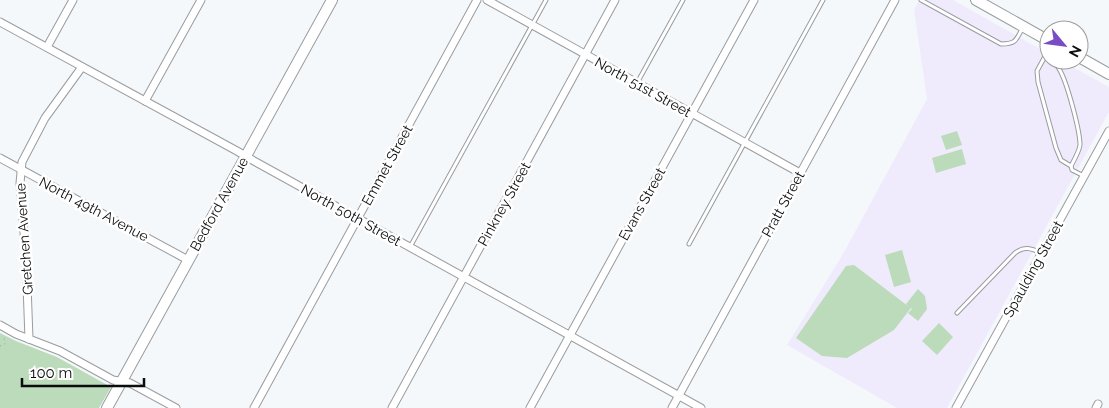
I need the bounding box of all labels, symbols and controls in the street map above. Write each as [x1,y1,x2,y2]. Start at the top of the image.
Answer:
north arrow [1039,20,1089,70]
text: N [1066,43,1085,60]
street label: North 51st Street [592,54,694,120]
street label: Emmet Street [358,122,416,208]
street label: Bedford Avenue [187,154,251,254]
street label: Pinkney Street [474,159,534,249]
street label: Evans Street [615,165,669,243]
street label: Pratt Street [758,168,808,240]
street label: North 49th Avenue [37,173,151,245]
street label: North 50th Street [298,181,404,249]
street label: Gretchen Avenue [12,183,36,295]
street label: Spaulding Street [1000,218,1066,320]
scale bar [22,356,145,388]
text: 100 m [30,364,72,382]

